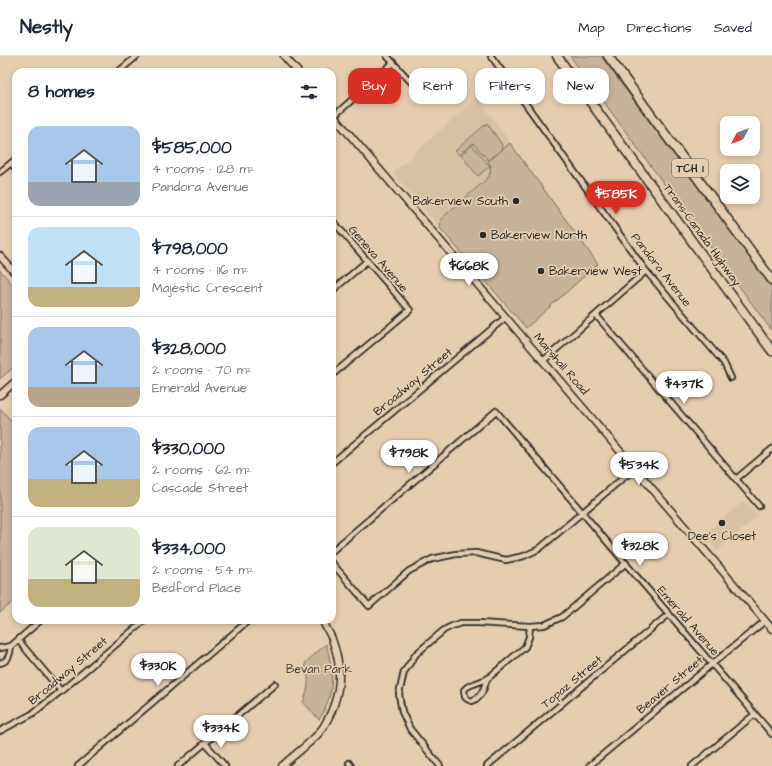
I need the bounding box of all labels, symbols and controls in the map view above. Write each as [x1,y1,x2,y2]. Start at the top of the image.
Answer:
text: Nestly [20,14,73,41]
text: Map [578,18,605,38]
text: Directions [627,18,692,38]
text: Saved [714,18,752,38]
chip: Buy [348,68,401,104]
chip: Rent [409,68,467,104]
chip: Filters [475,68,545,104]
chip: New [553,68,609,104]
text: 8 homes [28,80,95,104]
icon: filters [298,81,320,103]
north arrow [720,116,760,156]
map controls [720,116,760,204]
text: $585,000 [152,136,232,160]
icon: home [60,142,108,190]
road number: TCH 1 [672,159,708,177]
text: 4 rooms · 128 m² [152,160,254,178]
button: layers [720,164,760,204]
text: Pandora Avenue [152,178,249,196]
street label: Trans-Canada Highway [658,180,745,291]
pin: $585K [588,181,644,215]
text: $585K [595,185,637,203]
place label: Bakerview South [412,193,508,210]
marker: Bakerview South [511,196,521,206]
street label: Geneva Avenue [344,222,412,296]
place label: Bakerview North [491,227,587,244]
marker: Bakerview North [478,230,488,240]
street label: Pandora Avenue [627,230,695,311]
text: $798,000 [152,237,228,261]
icon: home [60,243,108,291]
pin: $668K [441,253,497,287]
text: $668K [449,257,489,275]
text: 4 rooms · 116 m² [152,261,248,279]
place label: Bakerview West [549,263,642,280]
marker: Bakerview West [536,266,546,276]
text: Majestic Crescent [152,279,263,297]
street label: Marshall Road [529,329,593,399]
text: $328,000 [152,337,226,361]
icon: home [60,343,108,391]
street label: Broadway Street [370,344,457,421]
text: 2 rooms · 70 m² [152,361,252,379]
pin: $437K [656,371,712,405]
text: $437K [665,375,703,393]
text: Emerald Avenue [152,379,247,397]
text: $330,000 [152,437,225,461]
pin: $798K [381,440,437,474]
icon: home [60,443,108,491]
text: $798K [390,444,428,462]
pin: $534K [611,452,667,486]
text: $534K [619,456,659,474]
text: 2 rooms · 62 m² [152,461,251,479]
text: Cascade Street [152,479,248,497]
marker: Dee's Closet [717,518,727,528]
place label: Dee's Closet [688,528,756,545]
pin: $328K [612,533,668,567]
text: $334,000 [152,537,226,561]
text: $328K [621,537,659,555]
icon: home [60,543,108,591]
text: 2 rooms · 54 m² [152,561,254,579]
text: Bedford Place [152,579,241,597]
street label: Emerald Avenue [653,582,723,660]
street label: Broadway Street [25,633,112,710]
street label: Topaz Street [538,651,606,713]
street label: Beaver Street [633,652,707,718]
pin: $330K [130,653,186,687]
text: $330K [140,657,176,675]
park label: Bevan Park [286,661,353,678]
pin: $334K [193,715,249,749]
text: $334K [202,719,240,737]

